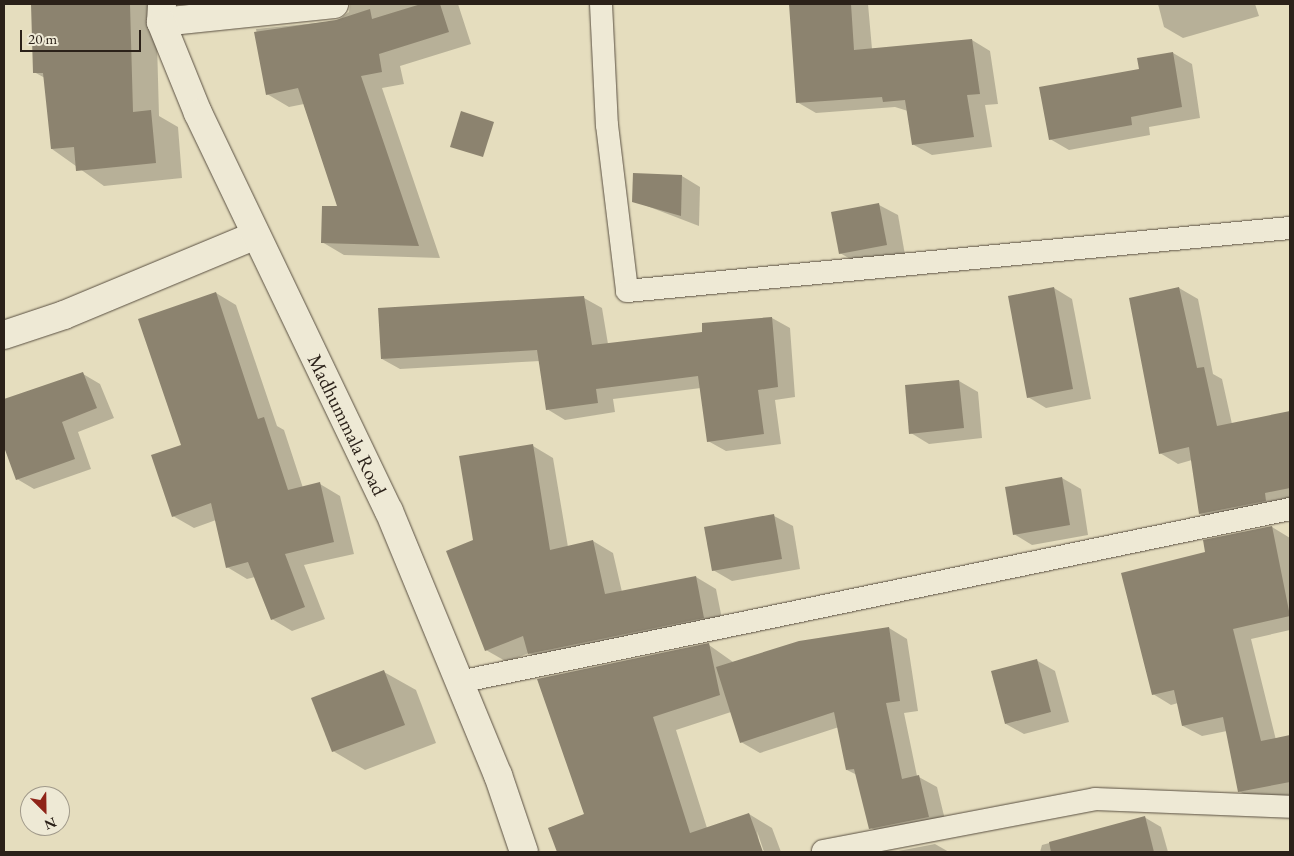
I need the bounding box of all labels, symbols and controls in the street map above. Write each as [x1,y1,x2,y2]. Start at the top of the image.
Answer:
scale bar [22,20,144,52]
text: 20 m [28,29,57,48]
street label: Madhummala Road [302,350,392,500]
north arrow [20,786,70,836]
text: N [42,813,59,834]

